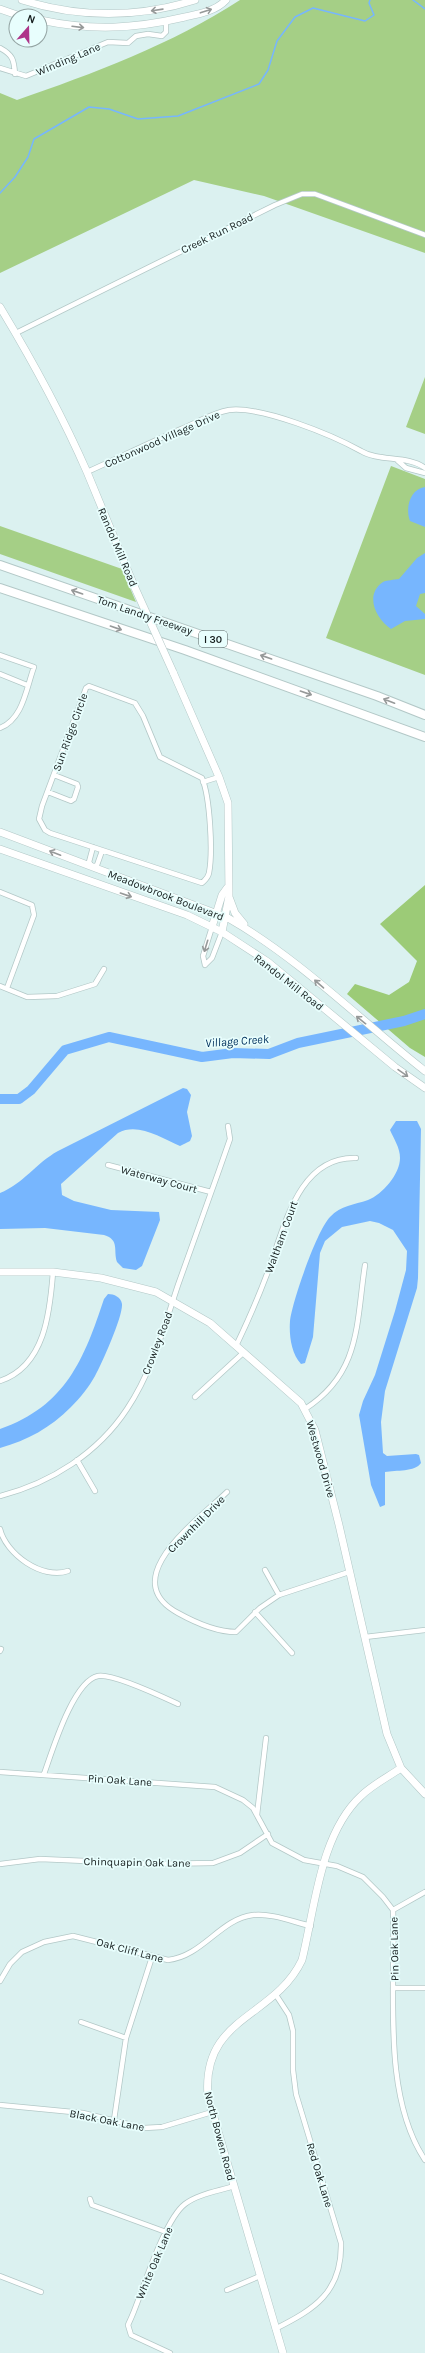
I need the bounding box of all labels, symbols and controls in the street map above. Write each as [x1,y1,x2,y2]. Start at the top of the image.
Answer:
one-way arrow [151,6,164,14]
one-way arrow [200,7,213,14]
north arrow [8,8,48,48]
text: N [25,12,37,27]
one-way arrow [72,23,85,31]
street label: Winding Lane [34,40,103,79]
street label: Creek Run Road [179,210,255,257]
street label: Cottonwood Village Drive [103,408,222,471]
street label: Randol Mill Road [95,506,140,589]
one-way arrow [72,587,84,595]
street label: Tom Landry Freeway [96,593,194,638]
one-way arrow [110,624,122,632]
road number: I 30 [199,631,227,647]
one-way arrow [261,653,273,661]
one-way arrow [299,690,312,697]
street label: Sun Ridge Circle [50,691,91,773]
one-way arrow [383,696,395,704]
one-way arrow [50,849,62,857]
street label: Meadowbrook Boulevard [106,867,226,924]
one-way arrow [119,892,132,899]
one-way arrow [202,939,209,952]
street label: Randol Mill Road [251,951,326,1013]
one-way arrow [314,980,324,989]
one-way arrow [355,1015,366,1024]
water label: Village Creek [205,1032,270,1050]
one-way arrow [398,1069,409,1077]
street label: Waterway Court [119,1163,199,1196]
street label: Waltham Court [262,1199,301,1275]
street label: Crowley Road [139,1310,175,1377]
street label: Westwood Drive [303,1419,338,1500]
street label: Crownhill Drive [165,1493,228,1556]
street label: Pin Oak Lane [88,1772,153,1789]
street label: Chinquapin Oak Lane [83,1855,191,1870]
street label: Pin Oak Lane [387,1916,402,1981]
street label: Oak Cliff Lane [95,1935,165,1966]
street label: North Bowen Road [201,2090,238,2182]
street label: Black Oak Lane [68,2107,146,2134]
street label: Red Oak Lane [304,2141,336,2209]
street label: White Oak Lane [133,2225,176,2301]

